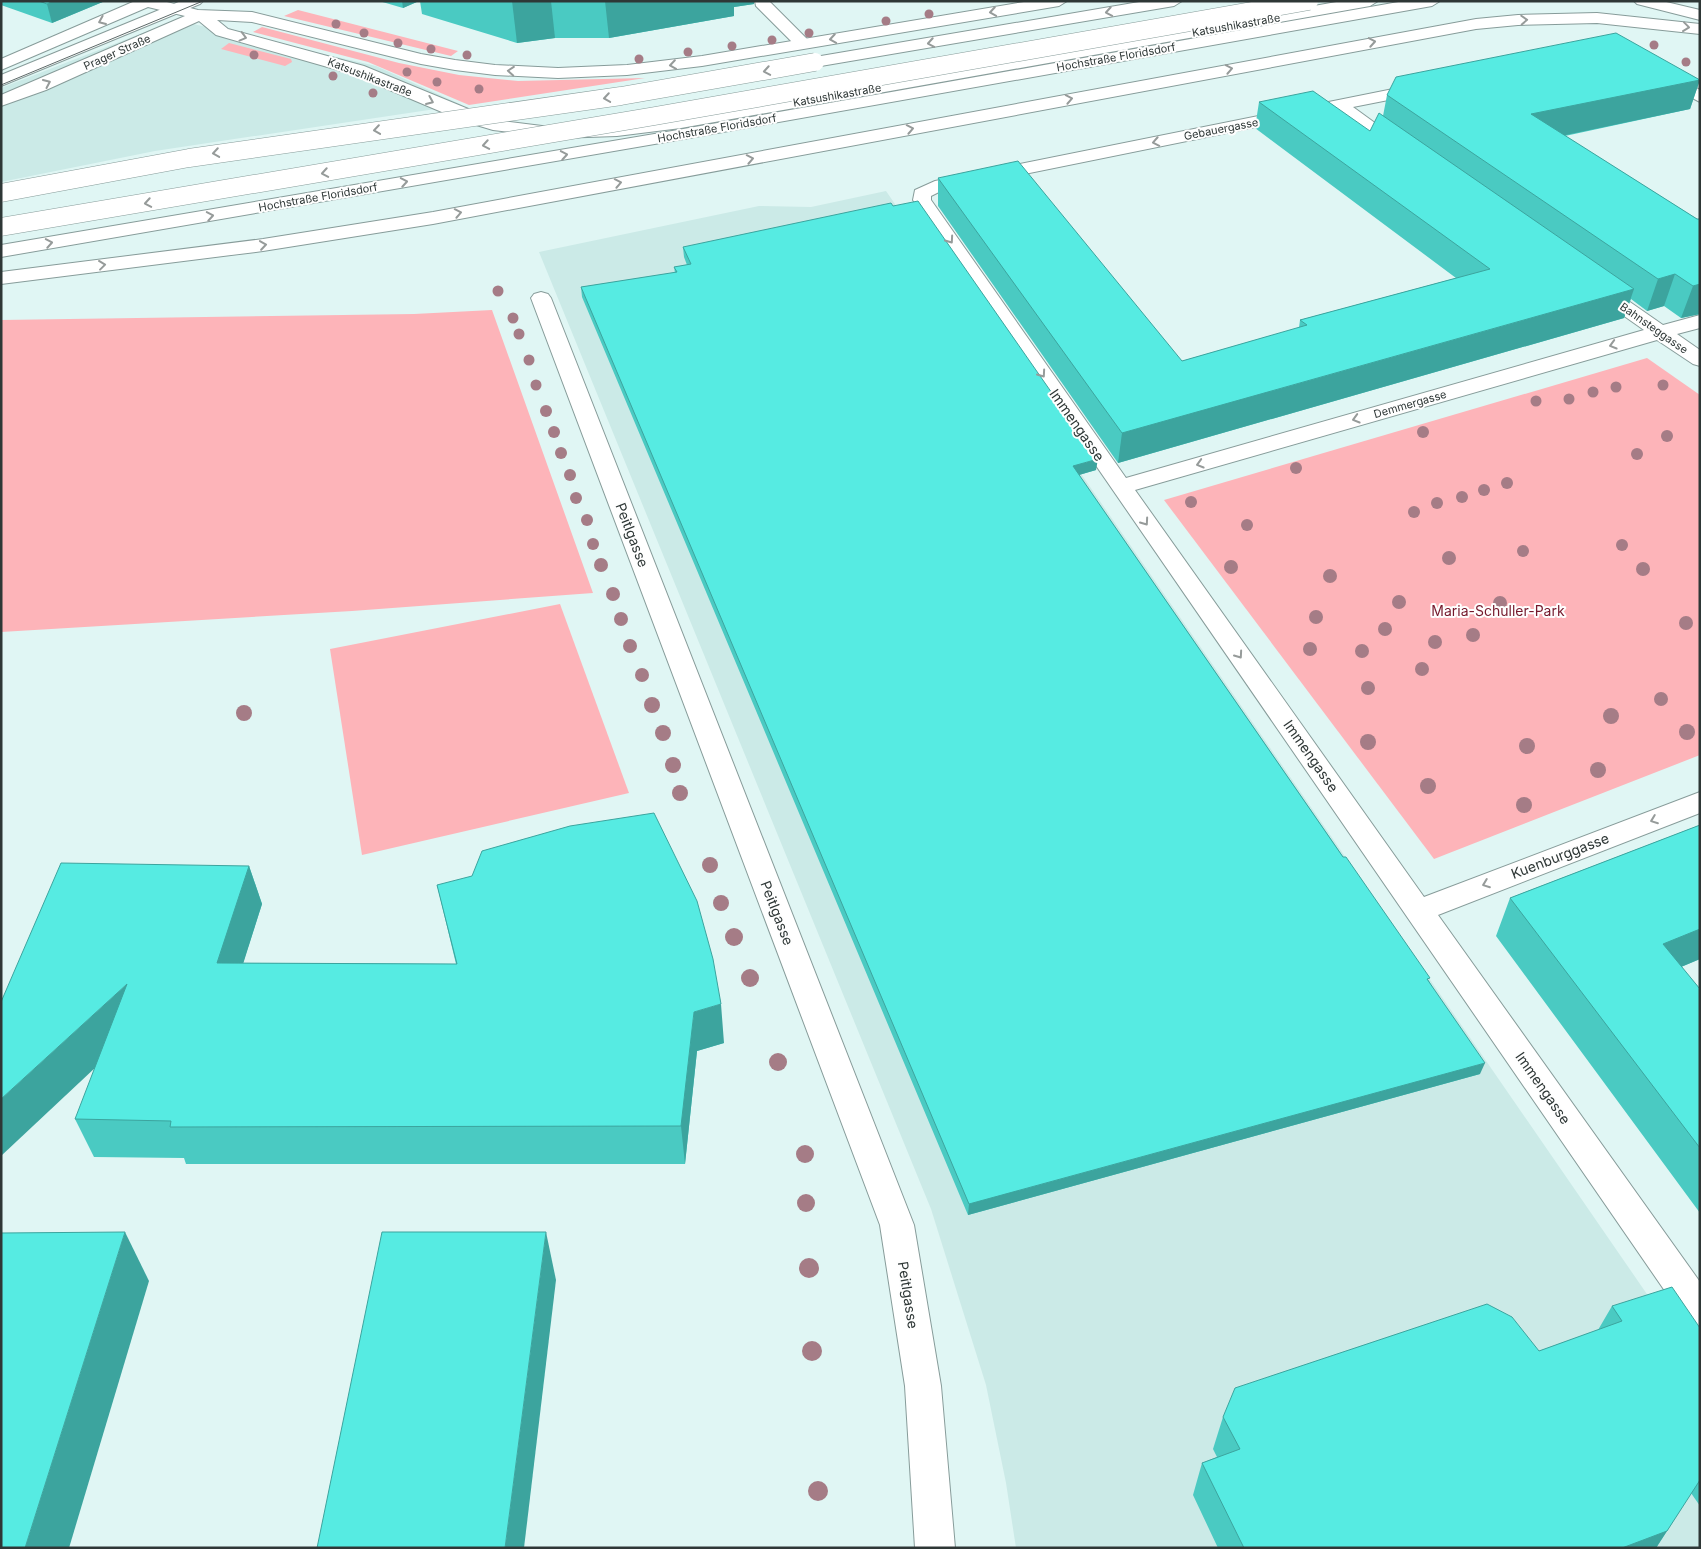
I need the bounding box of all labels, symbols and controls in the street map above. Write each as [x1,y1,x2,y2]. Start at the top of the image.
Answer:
one-way arrow [989,7,998,17]
one-way arrow [1104,7,1113,17]
street label: Katsushikastraße [1191,10,1281,40]
one-way arrow [1521,14,1529,25]
one-way arrow [98,15,107,26]
one-way arrow [1683,21,1691,32]
street label: Prager Straße [81,31,153,73]
one-way arrow [239,32,247,42]
one-way arrow [829,33,837,43]
one-way arrow [927,37,936,47]
one-way arrow [1367,37,1376,47]
street label: Hochstraße Floridsdorf [1055,40,1177,74]
street label: Katsushikastraße [326,54,414,100]
one-way arrow [668,59,676,70]
one-way arrow [1225,64,1233,74]
one-way arrow [763,65,772,75]
one-way arrow [506,66,514,77]
one-way arrow [42,79,51,90]
street label: Katsushikastraße [792,80,882,110]
one-way arrow [603,92,611,103]
one-way arrow [425,94,434,105]
one-way arrow [1065,94,1074,104]
street label: Hochstraße Floridsdorf [656,111,778,145]
street label: Gebauergasse [1183,115,1259,143]
one-way arrow [373,124,381,135]
one-way arrow [905,124,914,134]
one-way arrow [1151,137,1160,147]
one-way arrow [481,140,490,150]
one-way arrow [212,148,220,158]
one-way arrow [560,150,569,160]
one-way arrow [746,154,754,164]
one-way arrow [321,167,330,177]
one-way arrow [400,178,409,188]
one-way arrow [613,179,622,189]
street label: Hochstraße Floridsdorf [257,180,379,214]
one-way arrow [144,197,152,207]
one-way arrow [453,209,462,219]
one-way arrow [205,211,214,221]
one-way arrow [944,234,953,244]
one-way arrow [46,238,54,249]
one-way arrow [259,240,267,251]
one-way arrow [98,260,106,271]
street label: Bahnsteggasse [1617,299,1691,357]
one-way arrow [1609,340,1618,350]
one-way arrow [1036,368,1045,378]
street label: Immengasse [1046,385,1108,464]
street label: Demmergasse [1372,387,1448,421]
one-way arrow [1352,414,1360,424]
one-way arrow [1195,458,1204,469]
street label: Peitlgasse [612,500,653,570]
one-way arrow [1139,516,1148,526]
park label: Maria-Schuller-Park [1431,602,1565,619]
one-way arrow [1233,649,1242,658]
street label: Immengasse [1280,716,1342,795]
one-way arrow [1650,814,1659,824]
street label: Kuenburggasse [1508,829,1611,882]
street label: Peitlgasse [757,878,798,948]
one-way arrow [1482,878,1491,889]
street label: Immengasse [1512,1048,1574,1127]
street label: Peitlgasse [895,1260,922,1330]

